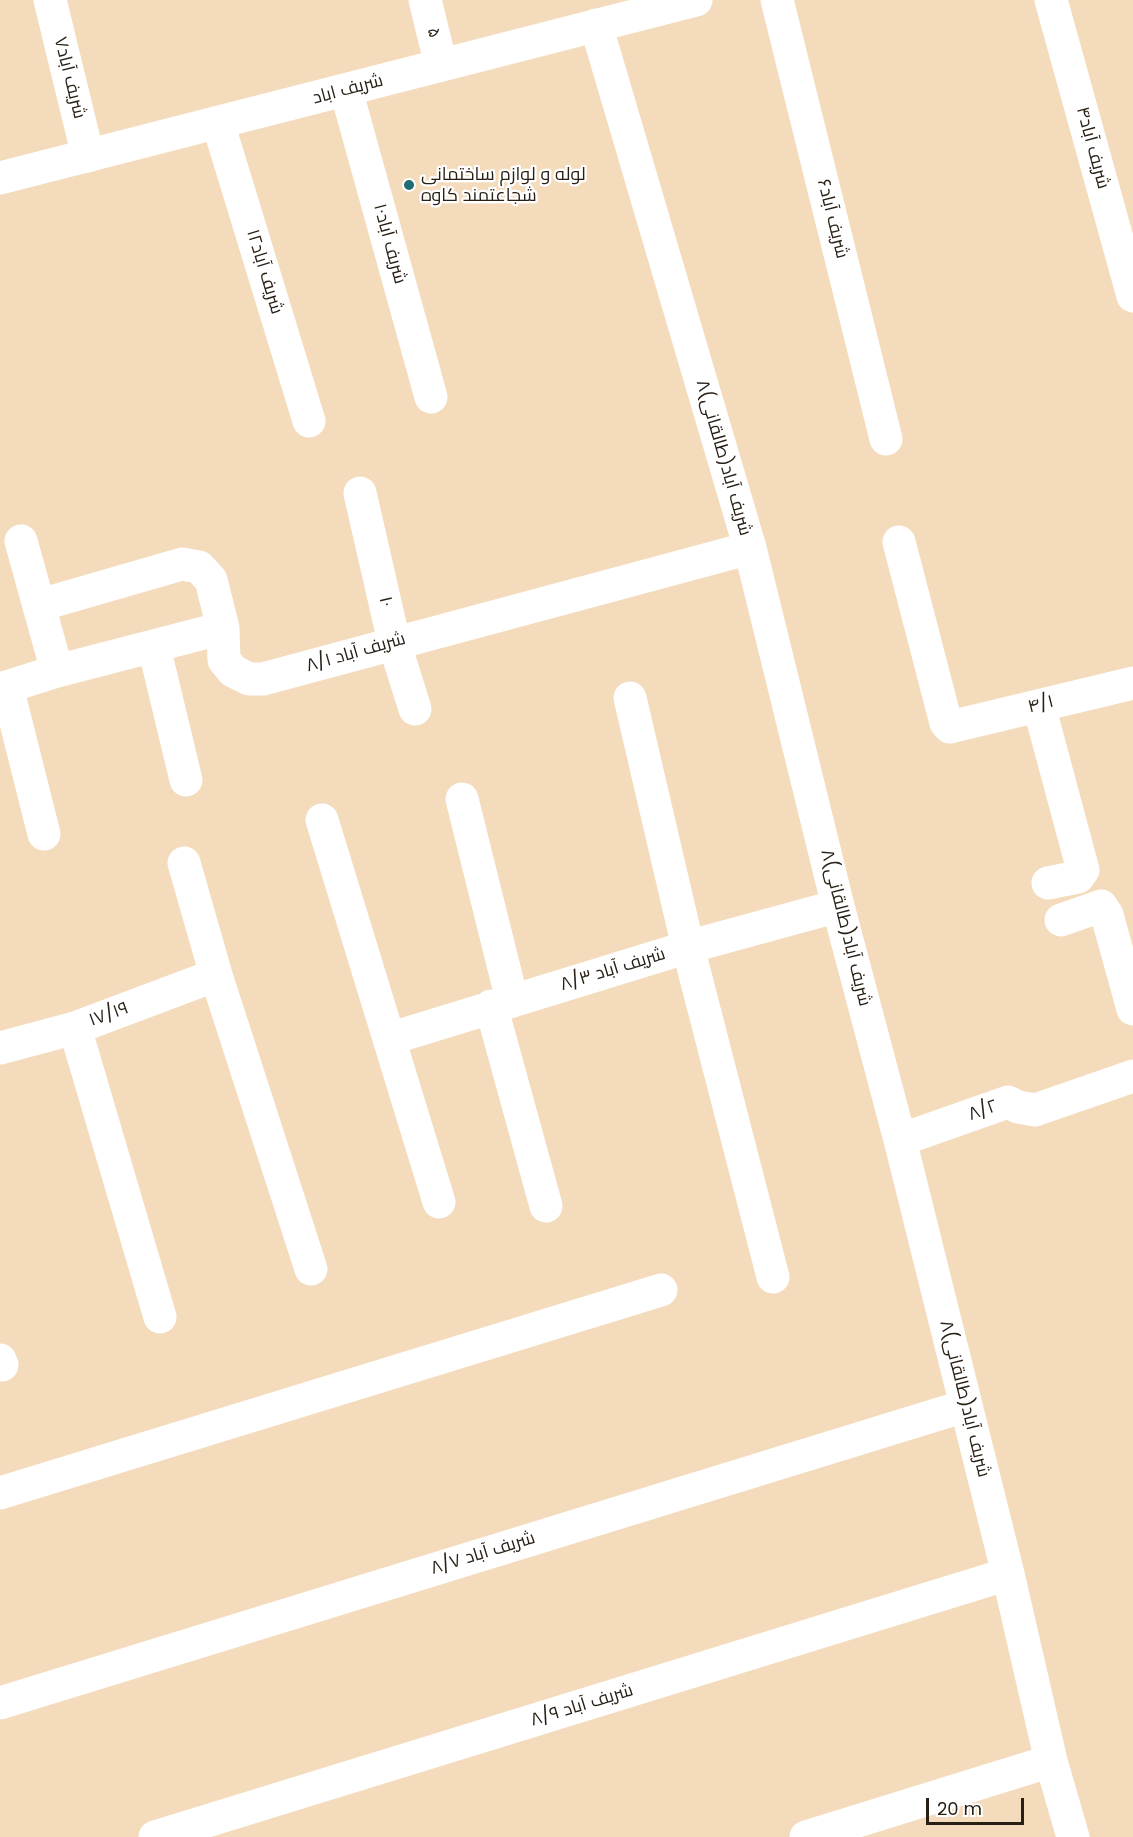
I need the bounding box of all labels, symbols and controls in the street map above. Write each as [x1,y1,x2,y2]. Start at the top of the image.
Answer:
street label: ۵ [421,26,445,40]
street label: شریف آباد۷ [48,35,90,121]
street label: شریف اباد [310,70,386,110]
street label: ۴شریف آباد [1071,105,1113,191]
place label: لوله و لوازم ساختمانی شجاعتمند کاوه [421,164,586,207]
street label: شریف آباد۶ [812,177,852,261]
marker: لوله و لوازم ساختمانی شجاعتمند کاوه [402,178,416,192]
street label: شریف آباد۱۰ [368,201,410,287]
street label: شریف آباد۱۲ [241,227,287,317]
street label: ۸شریف آباد(طالقانی) [690,378,756,538]
street label: ۱۰ [373,595,397,609]
street label: شریف آباد ۸/۱ [304,629,408,677]
street label: ۴/۱ [1026,691,1056,719]
street label: ۸شریف آباد(طالقانی) [815,847,875,1009]
street label: شریف آباد ۸/۳ [558,944,668,996]
street label: ۱۷/۱۹ [86,998,132,1032]
street label: ۸/۲ [966,1096,1000,1126]
street label: ۸شریف آباد(طالقانی) [934,1318,994,1480]
street label: شریف آباد ۸/۷ [428,1528,538,1580]
street label: شریف آباد ۸/۹ [528,1680,636,1732]
scale bar [929,1786,1026,1824]
text: 20 m [937,1796,982,1821]

